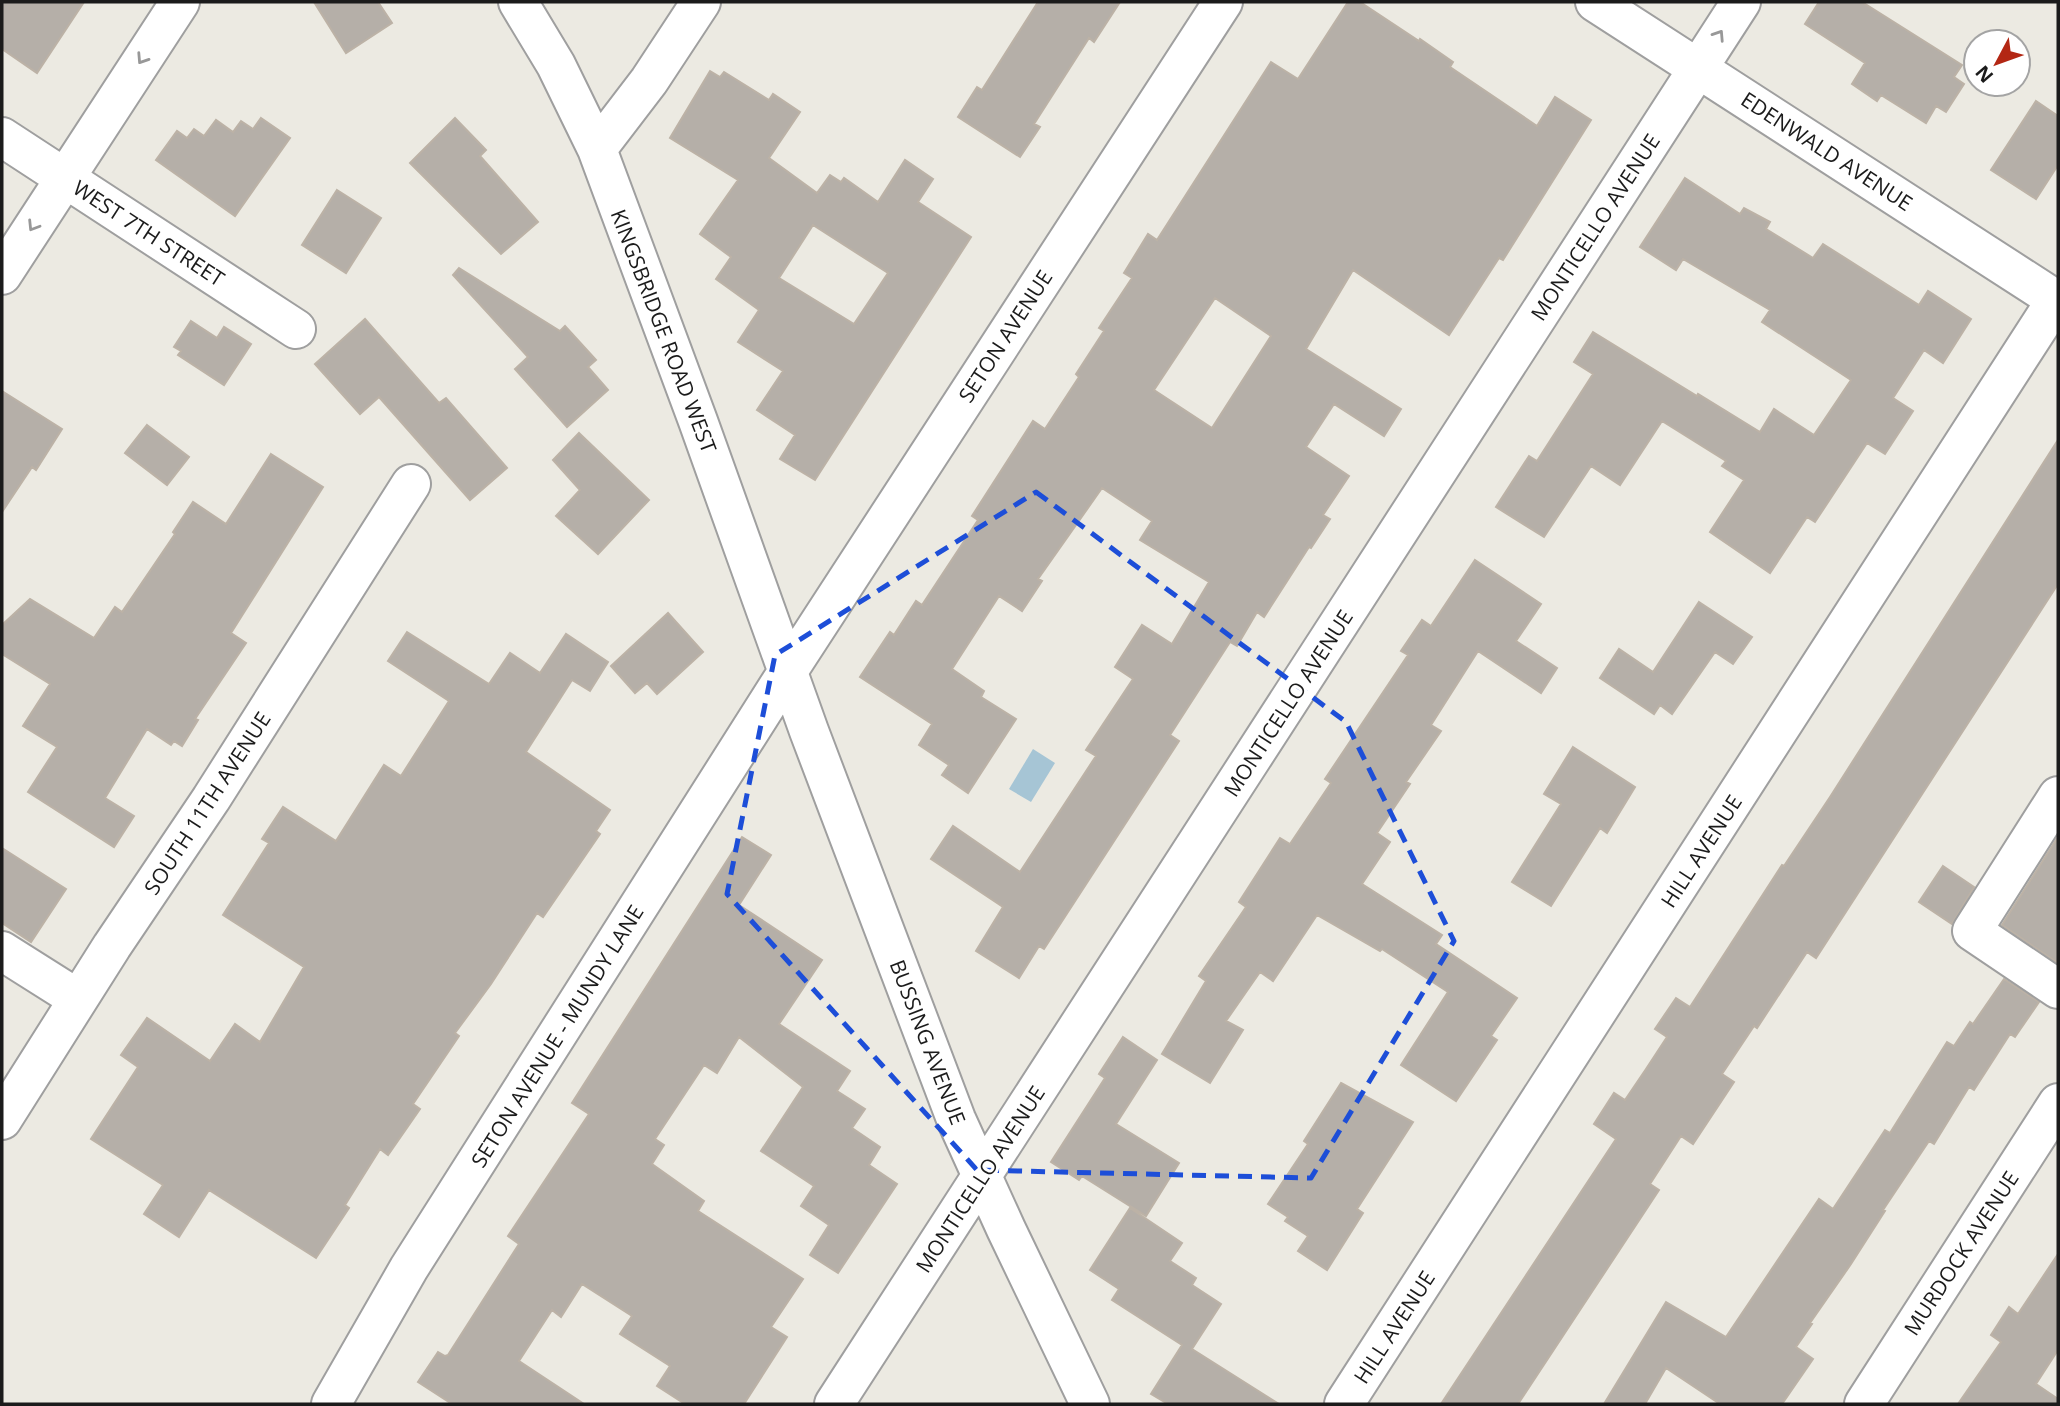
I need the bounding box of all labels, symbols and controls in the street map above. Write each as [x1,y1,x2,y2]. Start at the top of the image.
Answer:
north arrow [1962,28,2032,98]
one-way arrow [1711,29,1724,42]
one-way arrow [137,51,150,64]
text: N [1969,60,1999,89]
street label: EDENWALD AVENUE [1736,85,1918,217]
street label: MONTICELLO AVENUE [1524,128,1666,326]
street label: WEST 7TH STREET [68,174,230,293]
street label: KINGSBRIDGE ROAD WEST [605,205,724,457]
one-way arrow [28,218,41,231]
street label: SETON AVENUE [952,264,1058,408]
street label: MONTICELLO AVENUE [1217,604,1359,802]
street label: SOUTH 11TH AVENUE [137,706,277,900]
street label: HILL AVENUE [1654,789,1748,913]
street label: SETON AVENUE - MUNDY LANE [464,899,650,1173]
street label: BUSSING AVENUE [884,955,972,1129]
street label: MONTICELLO AVENUE [909,1080,1051,1278]
street label: MURDOCK AVENUE [1897,1165,2025,1341]
street label: HILL AVENUE [1347,1265,1441,1389]

